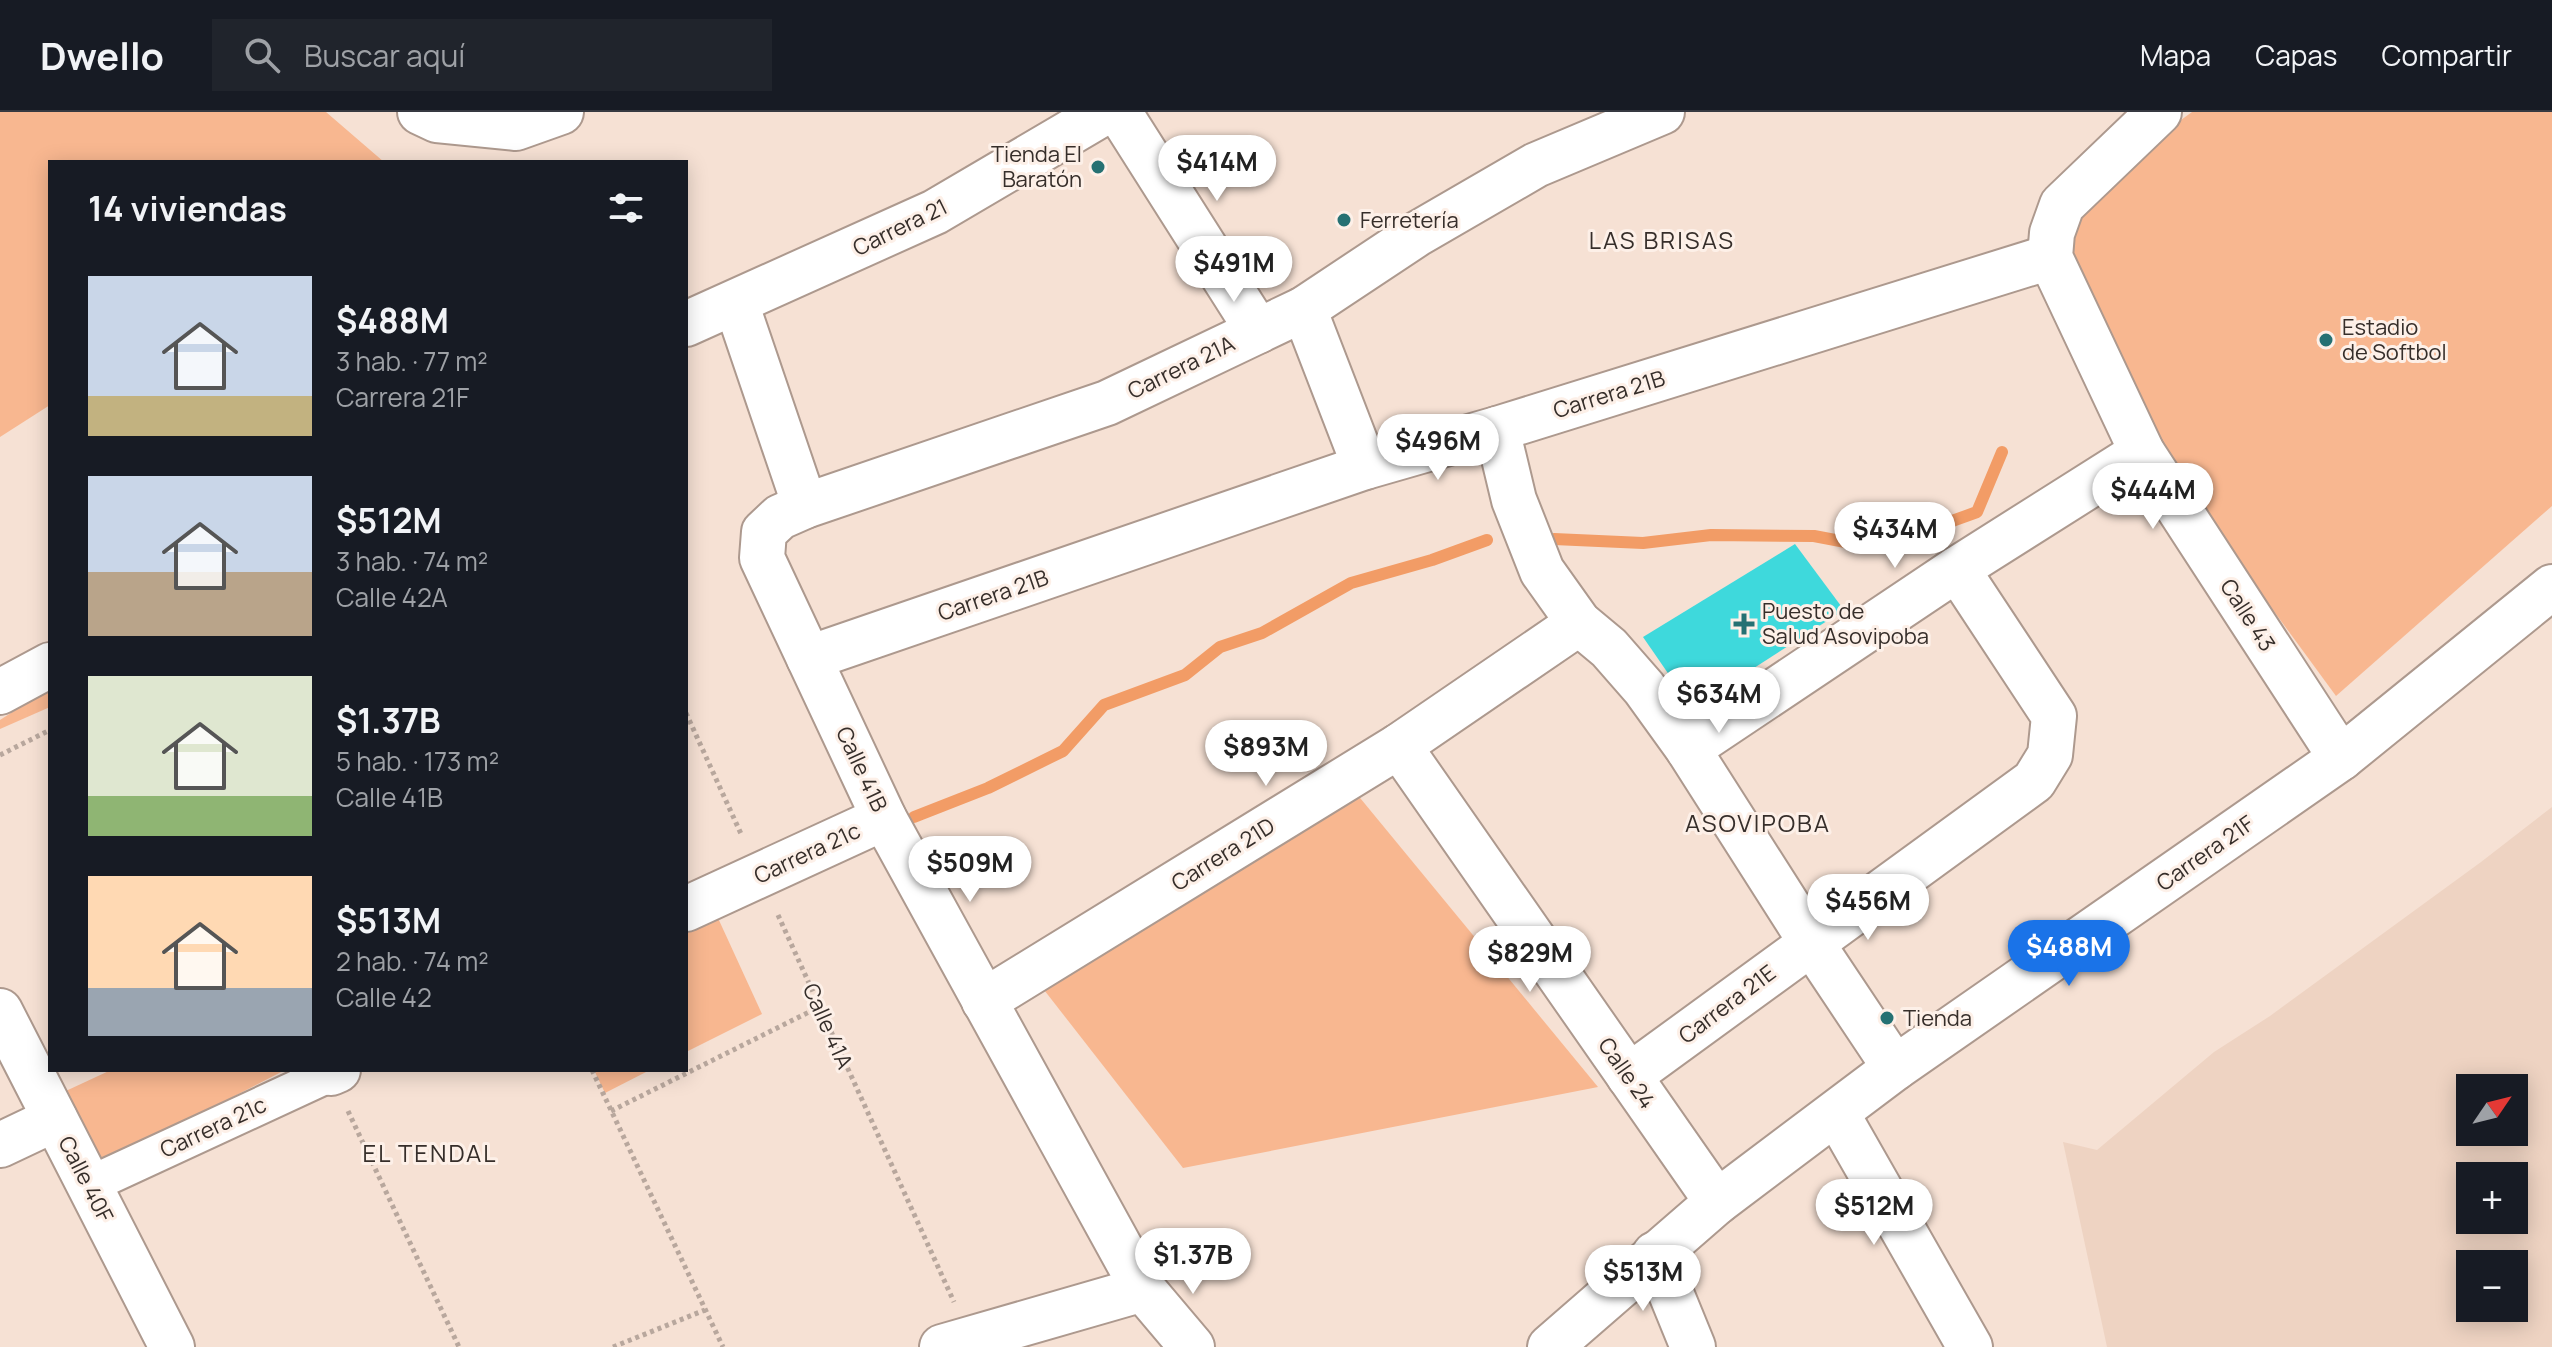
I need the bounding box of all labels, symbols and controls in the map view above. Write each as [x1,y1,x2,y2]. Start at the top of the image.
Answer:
search box [212,19,772,91]
text: Dwello [40,29,164,81]
icon: search [240,33,284,77]
text: Buscar aquí [304,35,465,76]
text: Mapa [2140,36,2211,74]
text: Capas [2255,36,2338,74]
text: Compartir [2382,36,2512,74]
pin: $414M [1161,135,1273,203]
place label: Tienda El Baratón [991,139,1082,194]
text: $414M [1176,143,1258,179]
marker: Tienda El Baratón [1089,158,1107,176]
text: 14 viviendas [88,185,287,231]
icon: filters [604,186,648,230]
street label: Carrera 21 [848,191,952,263]
place label: Ferretería [1360,205,1459,235]
marker: Ferretería [1335,211,1353,229]
district label: LAS BRISAS [1589,223,1735,256]
pin: $491M [1178,236,1290,304]
text: $491M [1193,244,1275,280]
text: $488M [336,297,449,343]
icon: home [152,308,248,404]
place label: Estadio de Softbol [2342,312,2447,367]
street label: Carrera 21A [1122,328,1240,406]
marker: Estadio de Softbol [2317,331,2335,349]
text: 3 hab. · 77 m² [336,343,488,379]
street label: Carrera 21B [1550,363,1668,425]
text: Carrera 21F [336,379,469,415]
pin: $496M [1382,414,1494,482]
text: $496M [1395,422,1481,458]
pin: $444M [2097,463,2209,531]
text: $444M [2110,471,2196,507]
text: $512M [336,497,442,543]
pin: $434M [1839,502,1951,570]
icon: home [152,508,248,604]
text: $434M [1852,510,1938,546]
text: 3 hab. · 74 m² [336,543,488,579]
street label: Carrera 21B [934,562,1052,628]
street label: Calle 43 [2213,573,2283,657]
text: Calle 42A [336,579,448,615]
place label: Puesto de Salud Asovipoba [1762,596,1929,651]
marker: Puesto de Salud Asovipoba [1733,613,1755,635]
pin: $634M [1663,667,1775,735]
text: $634M [1676,675,1762,711]
text: $1.37B [336,697,441,743]
icon: home [152,708,248,804]
pin: $893M [1210,720,1322,788]
street label: Calle 41B [829,722,895,816]
text: $893M [1223,728,1309,764]
text: 5 hab. · 173 m² [336,743,499,779]
text: Calle 41B [336,779,443,815]
district label: ASOVIPOBA [1685,806,1831,839]
street label: Carrera 21F [2150,808,2260,898]
street label: Carrera 21D [1166,810,1280,898]
street label: Carrera 21c [749,815,865,891]
pin: $509M [914,836,1026,904]
text: $509M [926,844,1014,880]
pin: $456M [1812,874,1924,942]
text: $456M [1825,882,1911,918]
text: $513M [336,897,441,943]
icon: home [152,908,248,1004]
pin: $488M [2013,920,2125,988]
pin: $829M [1474,926,1586,994]
text: $488M [2026,928,2112,964]
text: $829M [1487,934,1573,970]
text: 2 hab. · 74 m² [336,943,489,979]
street label: Carrera 21E [1672,958,1782,1050]
street label: Calle 41A [796,978,860,1074]
text: Calle 42 [336,979,432,1015]
place label: Tienda [1903,1003,1972,1033]
marker: Tienda [1878,1009,1896,1027]
street label: Calle 24 [1592,1031,1662,1115]
north arrow [2456,1074,2528,1146]
map controls [2456,1074,2528,1322]
street label: Carrera 21c [155,1089,271,1165]
street label: Calle 40F [52,1131,120,1227]
district label: EL TENDAL [362,1136,498,1169]
button: + [2456,1162,2528,1234]
pin: $512M [1818,1179,1930,1247]
text: $512M [1834,1187,1914,1223]
pin: $1.37B [1128,1228,1258,1296]
text: $1.37B [1153,1236,1233,1272]
pin: $513M [1587,1245,1699,1313]
button: − [2456,1250,2528,1322]
text: $513M [1603,1253,1683,1289]

